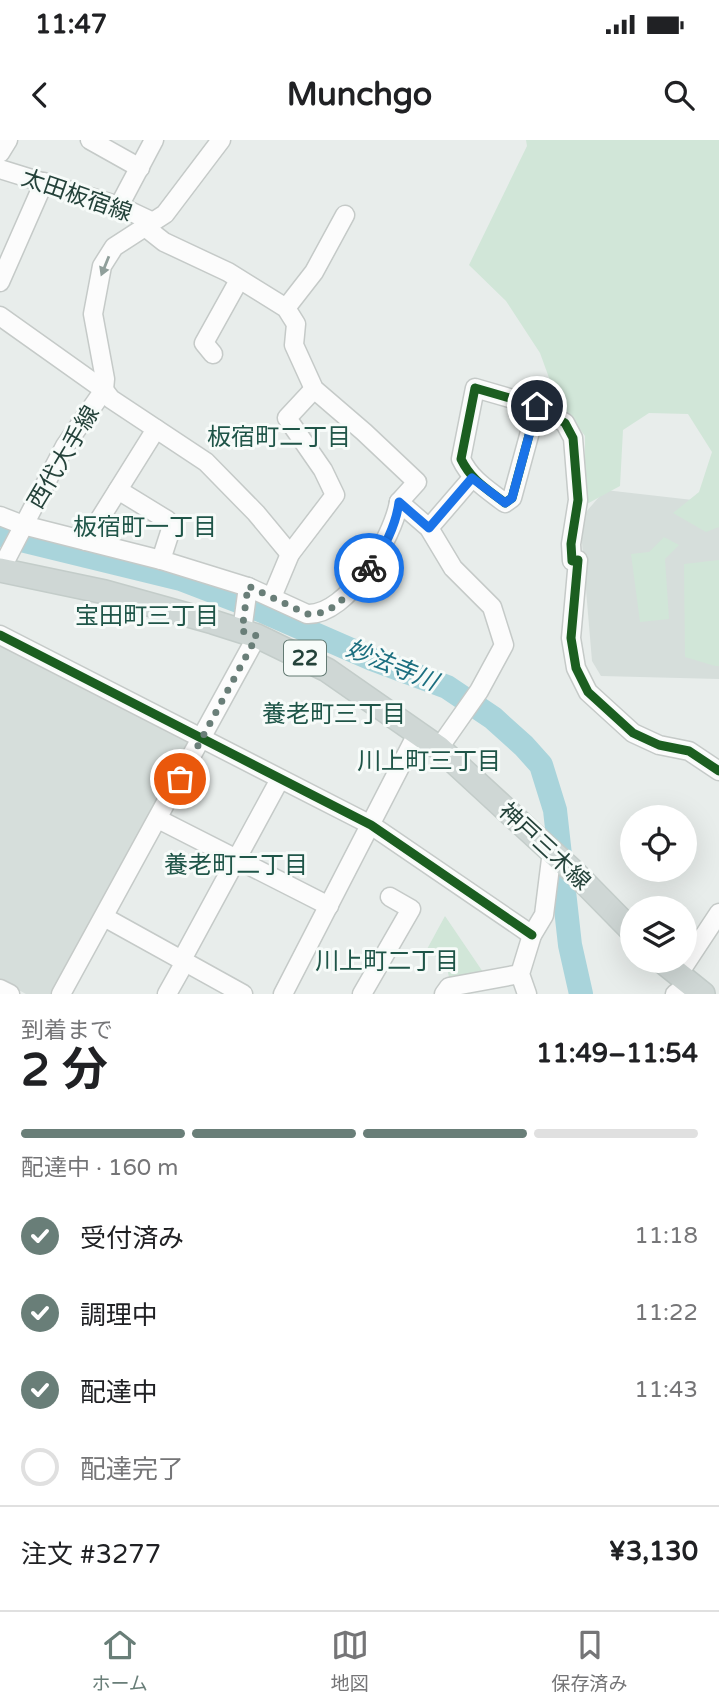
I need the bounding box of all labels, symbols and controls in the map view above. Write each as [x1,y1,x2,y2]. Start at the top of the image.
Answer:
text: 11:47 [35,9,107,40]
icon: back [21,76,59,114]
text: Munchgo [287,76,432,114]
icon: search [660,76,698,114]
street label: 太田板宿線 [18,164,136,228]
one-way arrow [99,256,110,277]
pin [507,376,567,436]
icon: home [518,387,556,425]
street label: 西代大手線 [22,401,105,514]
district label: 板宿町二丁目 [207,423,351,452]
district label: 板宿町一丁目 [73,513,217,542]
courier [334,533,404,603]
icon: bike [350,549,388,587]
district label: 宝田町三丁目 [75,602,219,631]
water label: 妙法寺川 [342,634,445,698]
road number: 22 [284,640,326,676]
district label: 養老町三丁目 [262,700,406,729]
district label: 川上町三丁目 [357,747,501,776]
pin [150,749,210,809]
icon: bag [161,760,199,798]
street label: 神戸三木線 [493,797,596,896]
map controls [620,805,697,973]
button: locate [620,805,697,882]
district label: 養老町二丁目 [164,851,308,880]
button: layers [620,896,697,973]
district label: 川上町二丁目 [315,947,459,976]
text: 到着まで [21,1017,113,1045]
text: 11:49–11:54 [536,1038,698,1069]
text: 2 分 [21,1043,108,1098]
text: 配達中 · 160 m [21,1154,178,1182]
icon: check [21,1217,59,1255]
text: 11:18 [634,1222,698,1250]
text: 受付済み [80,1223,184,1254]
icon: check [21,1294,59,1332]
text: 11:22 [634,1299,698,1327]
text: 調理中 [80,1300,158,1331]
icon: check [21,1371,59,1409]
text: 11:43 [634,1376,698,1404]
text: 配達中 [80,1377,158,1408]
text: 配達完了 [80,1454,184,1485]
text: ¥3,130 [609,1536,698,1567]
text: 注文 #3277 [21,1539,161,1570]
tab: ホーム [91,1626,148,1695]
tab: 地図 [331,1626,369,1695]
tab: 保存済み [552,1626,628,1695]

